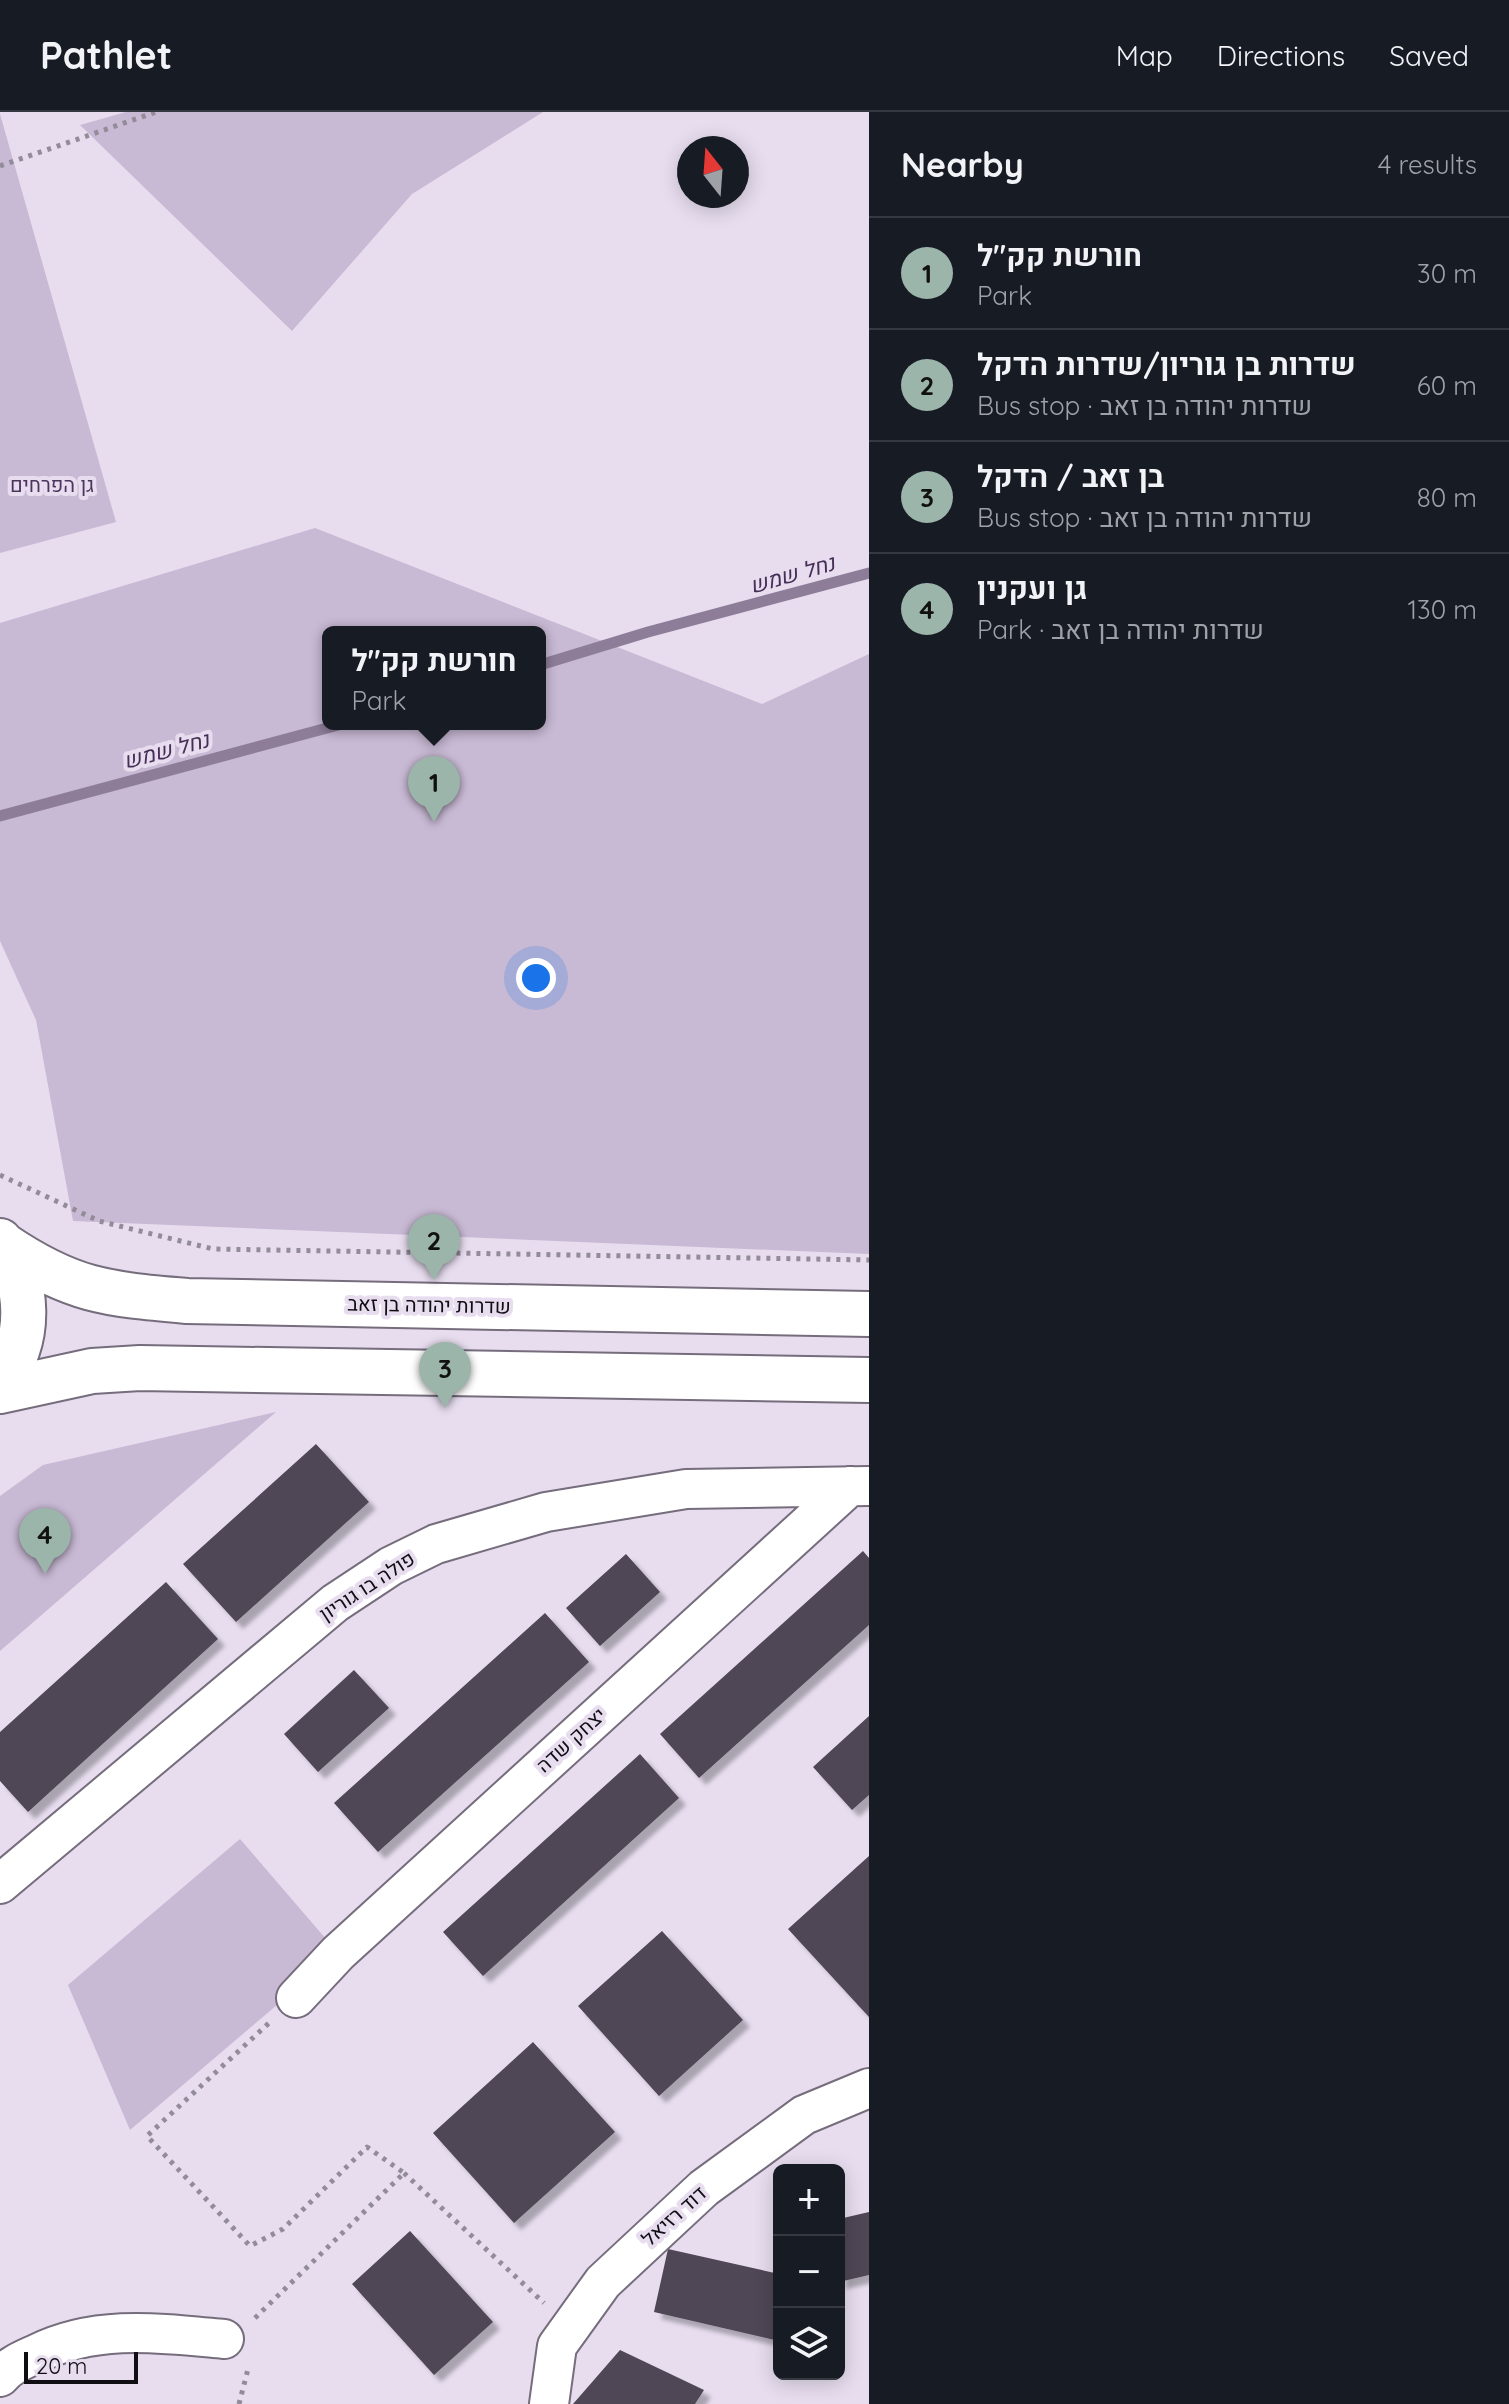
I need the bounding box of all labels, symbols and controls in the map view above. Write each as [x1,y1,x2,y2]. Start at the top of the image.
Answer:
text: Pathlet [40,31,172,79]
text: Map [1116,38,1173,73]
text: Directions [1217,38,1345,73]
text: Saved [1389,38,1469,73]
north arrow [677,136,749,208]
text: Nearby [901,143,1024,186]
text: 4 results [1378,148,1477,181]
text: חורשת קק"ל [977,236,1142,274]
text: 1 [922,257,932,290]
text: 30 m [1417,257,1477,290]
text: Park [977,279,1032,312]
text: שדרות בן גוריון/שדרות הדקל [977,345,1356,383]
text: 2 [920,369,934,402]
text: 60 m [1417,369,1477,402]
text: Bus stop · שדרות יהודה בן זאב [977,389,1312,422]
text: בן זאב / הדקל [977,457,1164,495]
park label: גן הפרחים [10,472,94,497]
text: 3 [920,481,934,514]
text: 80 m [1417,481,1477,514]
text: Bus stop · שדרות יהודה בן זאב [977,501,1312,534]
water label: נחל שמש [746,548,840,600]
text: גן ועקנין [977,569,1087,607]
text: 4 [919,593,935,626]
text: 130 m [1407,593,1477,626]
text: Park · שדרות יהודה בן זאב [977,613,1264,646]
popup [322,626,546,730]
text: חורשת קק"ל [351,641,517,679]
text: Park [351,684,407,717]
water label: נחל שמש [120,725,214,775]
pin: 1 [408,756,460,822]
your location [516,958,556,998]
pin: 2 [408,1214,460,1280]
street label: שדרות יהודה בן זאב [347,1291,511,1318]
pin: 3 [419,1342,471,1408]
pin: 4 [19,1508,71,1574]
street label: פולה בו גוריון [314,1545,419,1626]
street label: יצחק שדה [531,1702,611,1777]
map controls [773,2164,845,2380]
button: + [773,2164,845,2236]
street label: דוד רזיאל [636,2180,711,2251]
button: − [773,2236,845,2308]
button: layers [773,2308,845,2380]
scale bar [24,2348,138,2384]
text: 20 m [36,2352,87,2380]

